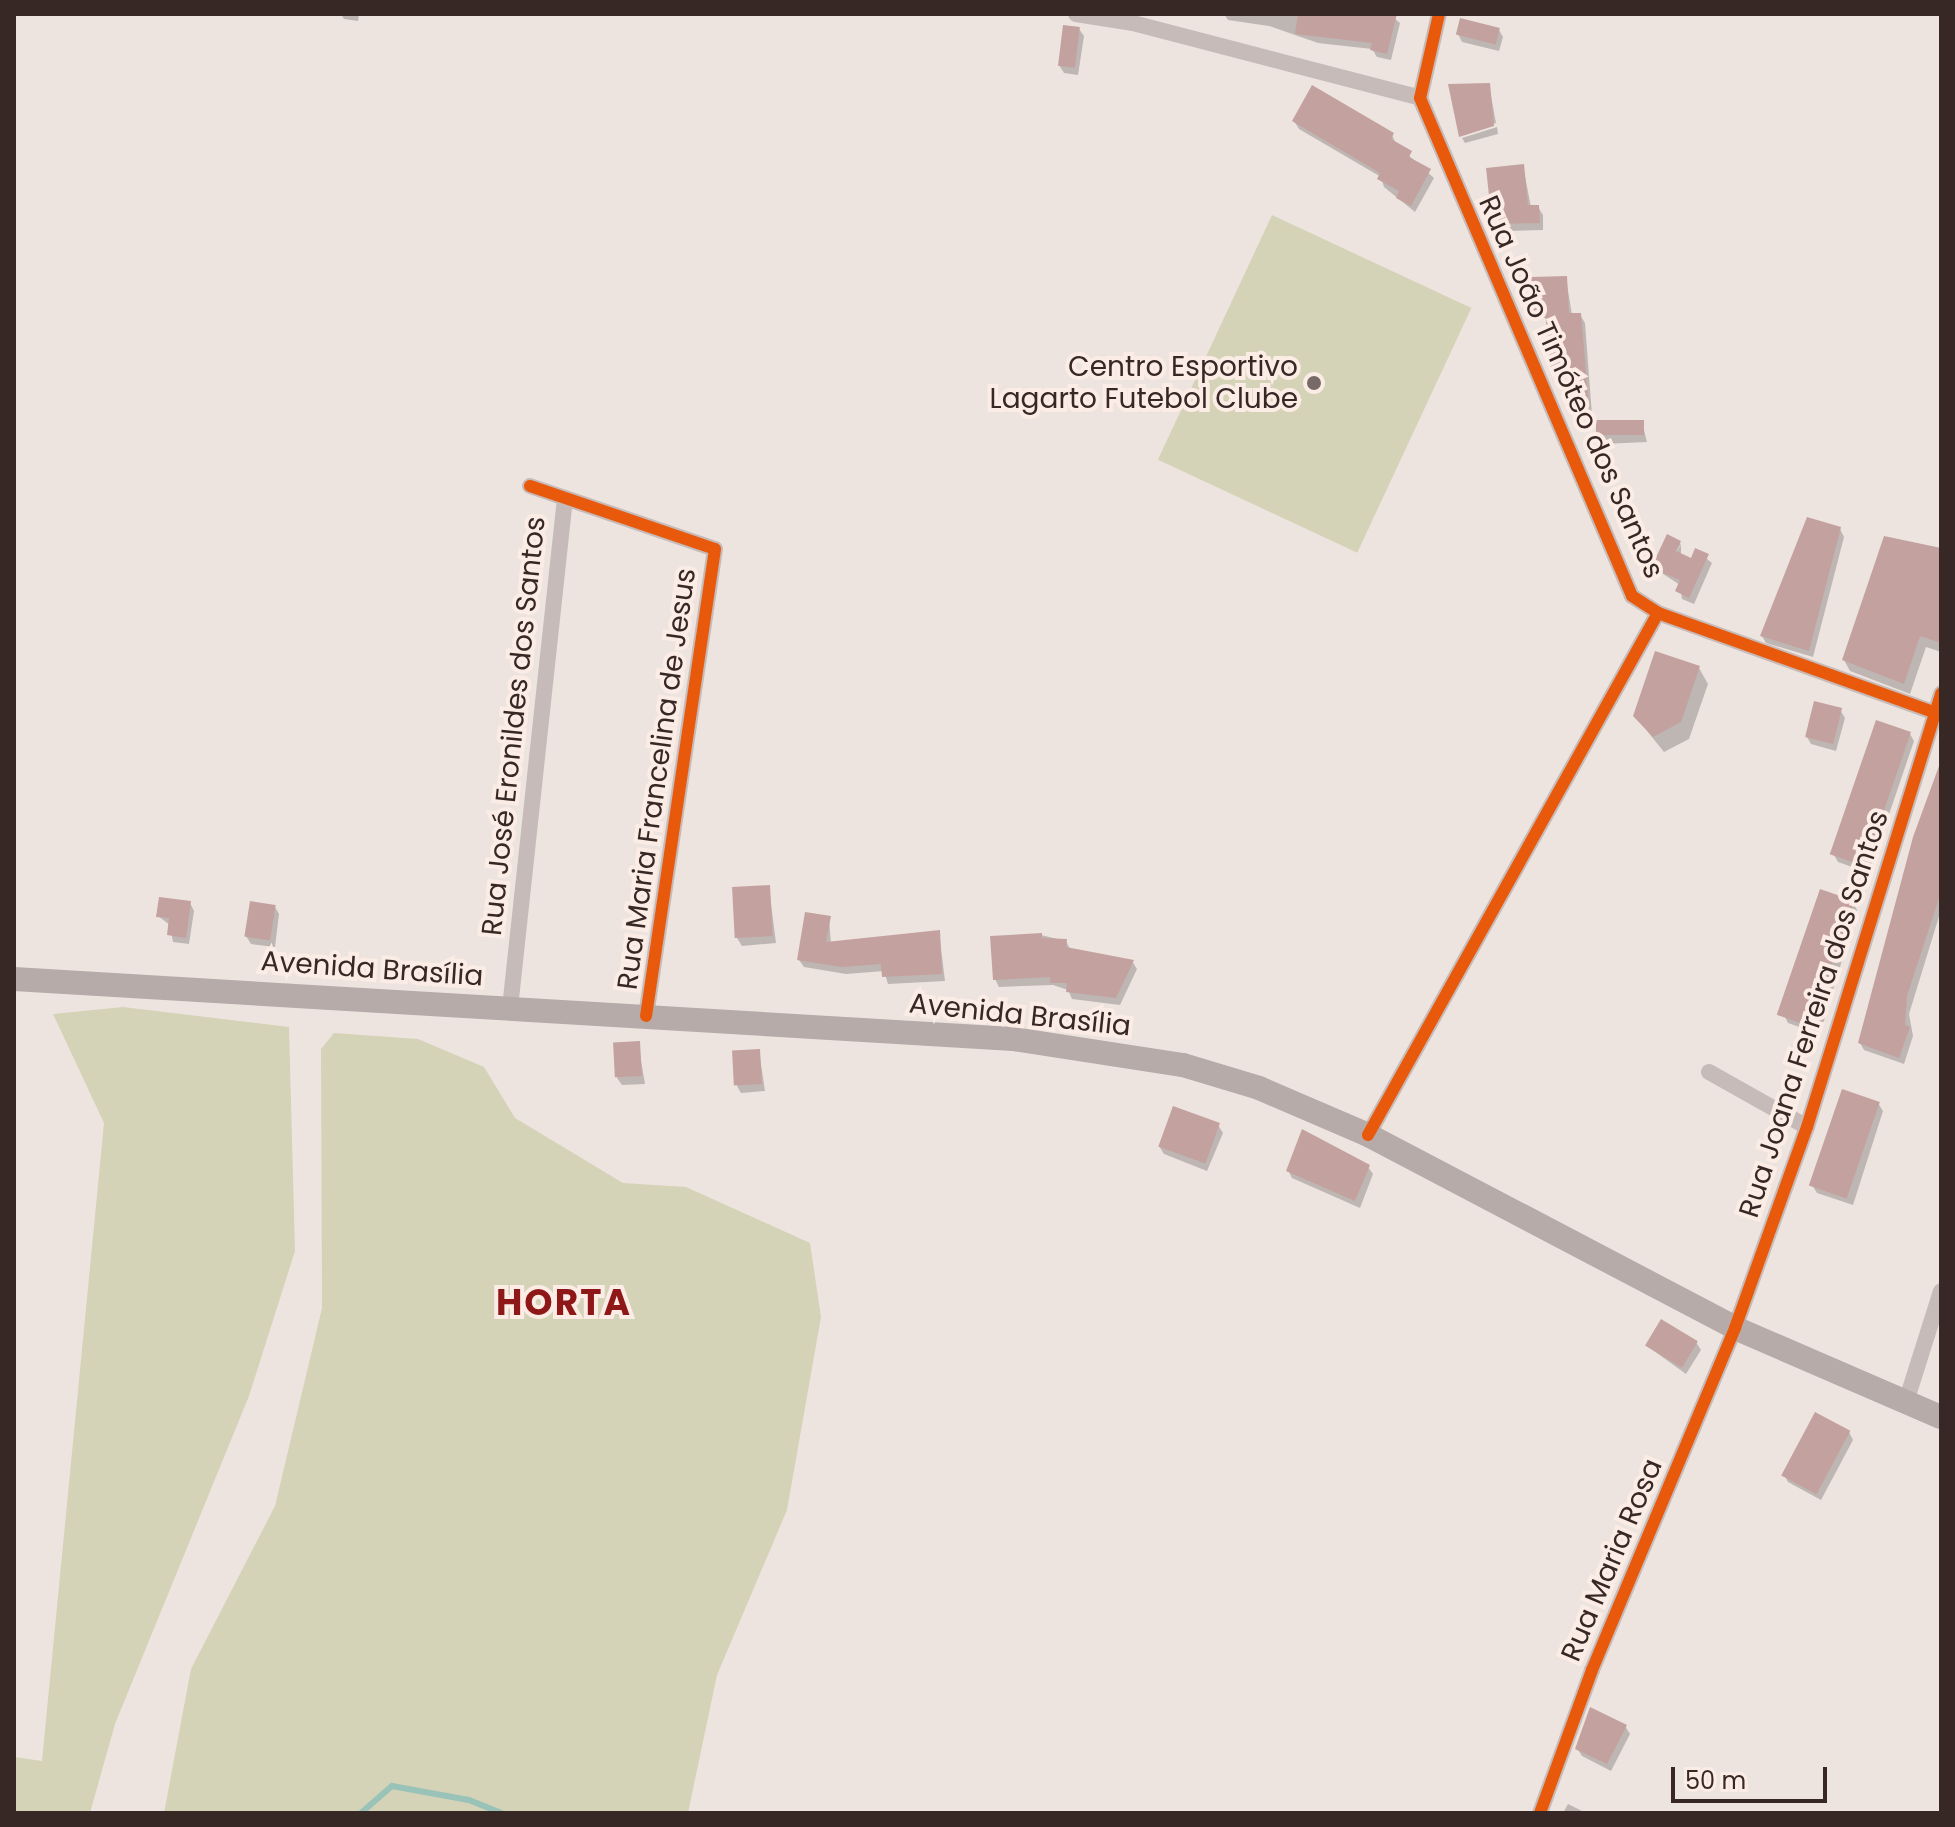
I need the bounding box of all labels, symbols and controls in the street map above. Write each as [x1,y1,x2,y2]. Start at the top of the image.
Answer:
street label: Rua João Timóteo dos Santos [1471,191,1671,583]
place label: Centro Esportivo Lagarto Futebol Clube [990,350,1298,416]
marker: Centro Esportivo Lagarto Futebol Clube [1305,374,1323,392]
street label: Rua José Eronildes dos Santos [475,515,553,937]
street label: Rua Maria Francelina de Jesus [611,566,703,992]
street label: Rua Joana Ferreira dos Santos [1732,806,1896,1222]
street label: Avenida Brasília [260,944,484,994]
street label: Avenida Brasília [907,987,1133,1043]
district label: HORTA [496,1281,632,1325]
street label: Rua Maria Rosa [1554,1454,1670,1666]
scale bar [1675,1751,1831,1801]
text: 50 m [1685,1764,1746,1797]

